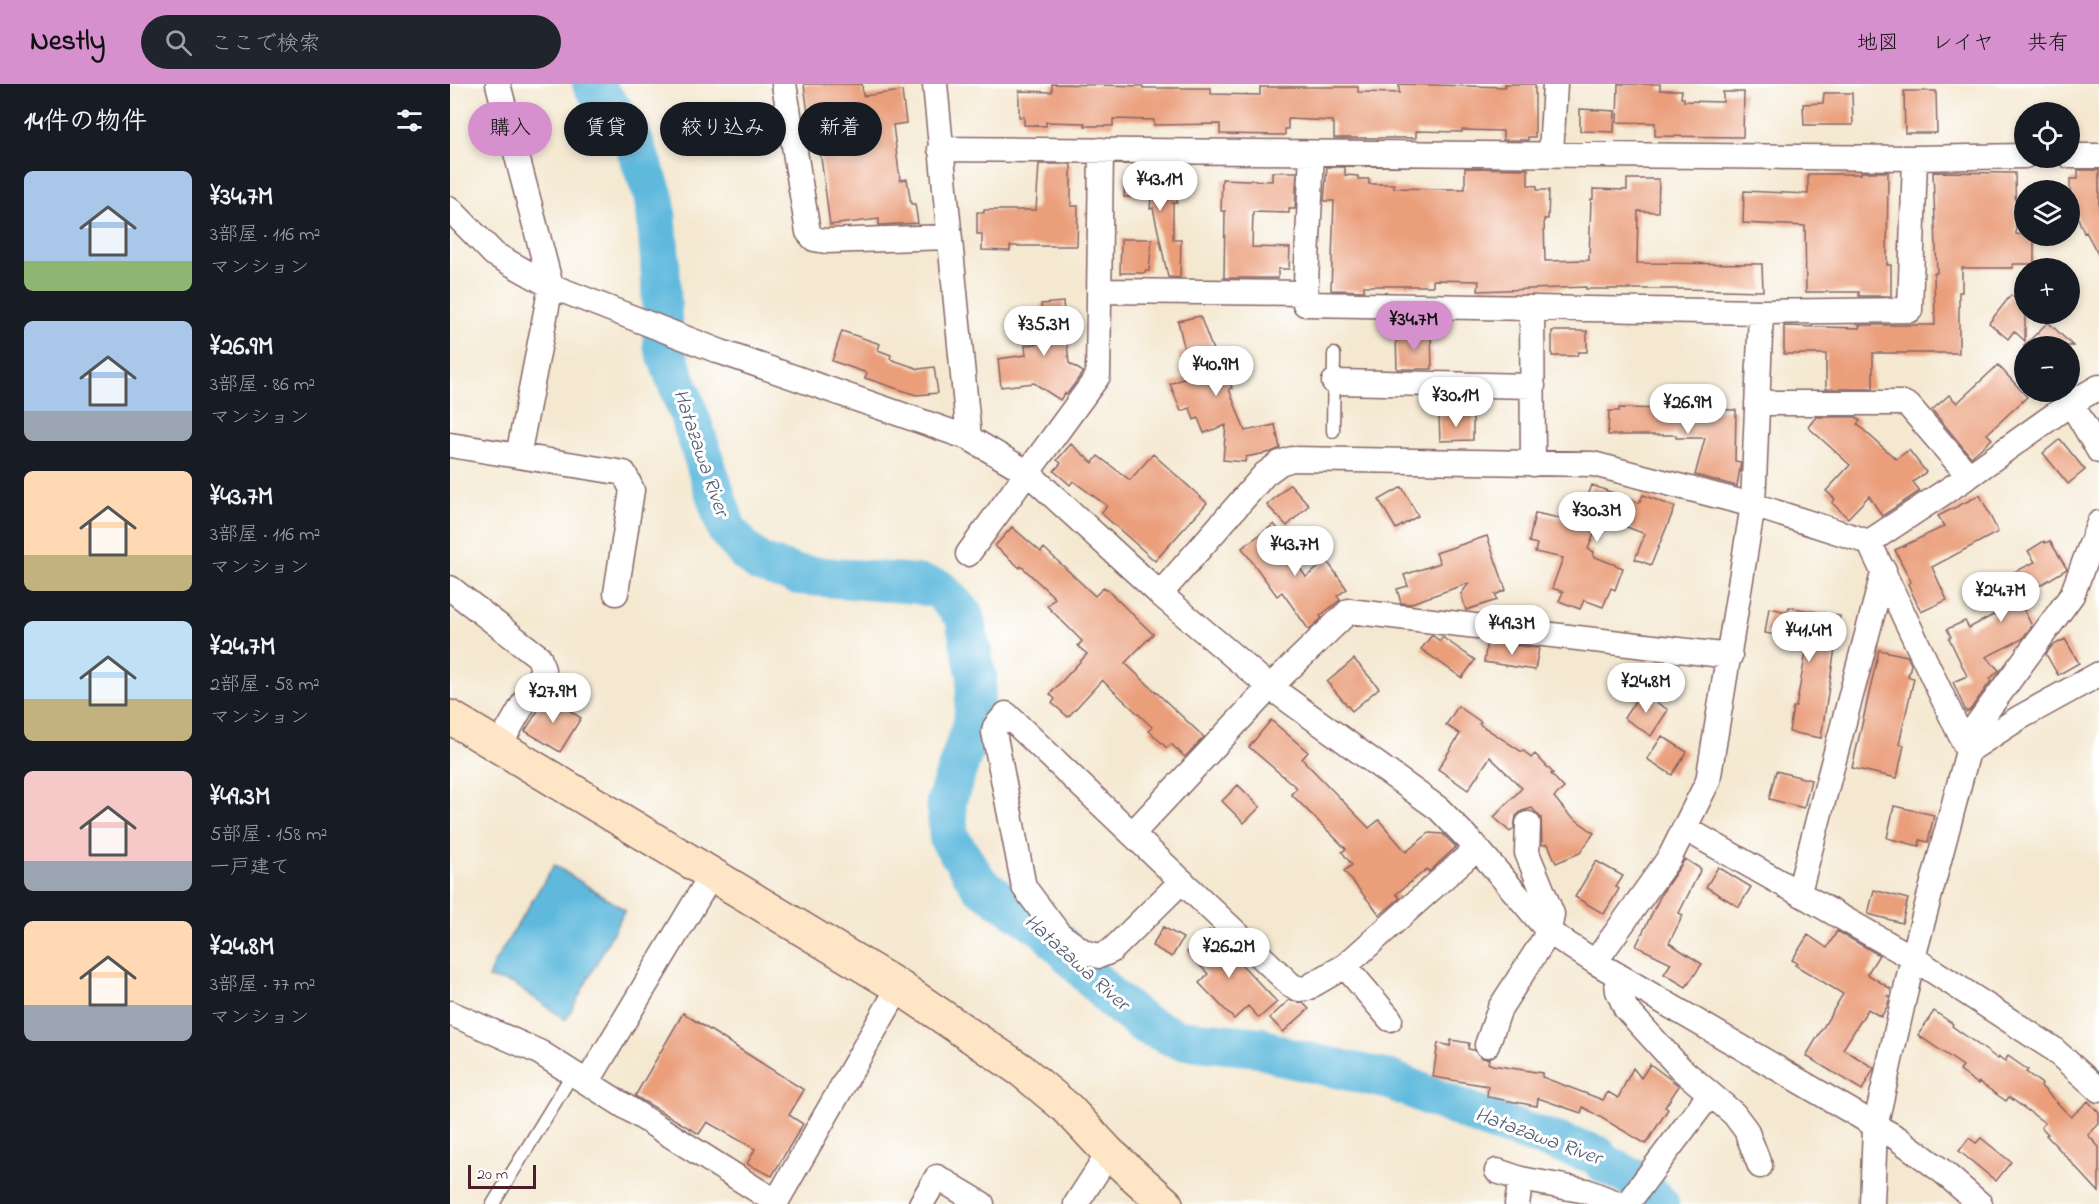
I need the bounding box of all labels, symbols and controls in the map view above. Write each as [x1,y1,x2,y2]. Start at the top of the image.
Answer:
search box [141,15,561,69]
text: Nestly [30,22,105,63]
icon: search [162,26,195,59]
text: ここで検索 [210,29,320,61]
text: 地図 [1857,29,1899,59]
text: レイヤ [1932,29,1994,59]
text: 共有 [2027,29,2069,59]
chip: 購入 [468,102,552,156]
chip: 賃貸 [564,102,648,156]
chip: 絞り込み [660,102,786,156]
chip: 新着 [798,102,882,156]
map controls [2014,102,2080,402]
button: locate [2014,102,2080,168]
text: 14件の物件 [24,104,147,142]
icon: filters [393,104,426,137]
pin: ¥43.1M [1111,161,1209,212]
text: ¥43.1M [1137,166,1183,195]
text: ¥34.7M [210,179,273,217]
button: layers [2014,180,2080,246]
icon: home [72,195,144,267]
text: 3部屋 · 116 m² [210,221,321,250]
text: マンション [210,254,309,283]
button: + [2014,258,2080,324]
pin: ¥34.7M [1365,301,1463,352]
pin: ¥35.3M [995,306,1093,357]
text: ¥34.7M [1390,306,1438,335]
text: ¥35.3M [1018,311,1070,340]
text: ¥26.9M [210,329,273,367]
button: − [2014,336,2080,402]
icon: home [72,345,144,417]
pin: ¥40.9M [1167,346,1265,397]
text: ¥40.9M [1193,351,1239,380]
text: 3部屋 · 86 m² [210,371,315,400]
pin: ¥30.1M [1407,377,1505,428]
text: ¥30.1M [1432,382,1480,411]
pin: ¥26.9M [1639,384,1737,435]
water label: Hatazawa River [664,385,737,523]
text: ¥26.9M [1664,389,1712,418]
text: マンション [210,404,309,433]
text: ¥43.7M [210,479,273,517]
pin: ¥30.3M [1548,492,1646,543]
icon: home [72,495,144,567]
text: ¥30.3M [1572,497,1622,526]
text: 3部屋 · 116 m² [210,521,321,550]
pin: ¥43.7M [1246,526,1344,577]
text: ¥43.7M [1271,531,1319,560]
text: マンション [210,554,309,583]
pin: ¥24.7M [1952,572,2050,623]
text: ¥24.7M [1976,577,2026,606]
pin: ¥49.3M [1463,605,1561,656]
text: ¥49.3M [1489,610,1535,639]
pin: ¥41.4M [1760,612,1858,663]
text: ¥41.4M [1786,617,1832,646]
text: ¥24.7M [210,629,276,667]
icon: home [72,645,144,717]
pin: ¥24.8M [1597,663,1695,714]
text: ¥24.8M [1621,668,1671,697]
text: 2部屋 · 58 m² [210,671,320,700]
pin: ¥27.9M [504,673,602,724]
text: ¥27.9M [529,678,577,707]
text: マンション [210,704,309,733]
text: ¥49.3M [210,779,271,817]
icon: home [72,795,144,867]
text: 5部屋 · 158 m² [210,821,327,850]
text: 一戸建て [210,854,290,883]
water label: Hatazawa River [1017,908,1137,1020]
pin: ¥26.2M [1180,928,1278,979]
text: ¥24.8M [210,929,275,967]
text: ¥26.2M [1203,933,1255,962]
icon: home [72,945,144,1017]
text: 3部屋 · 77 m² [210,971,315,1000]
text: マンション [210,1004,309,1033]
water label: Hatazawa River [1471,1100,1608,1175]
scale bar [468,1162,536,1190]
text: 20 m [477,1163,508,1187]

